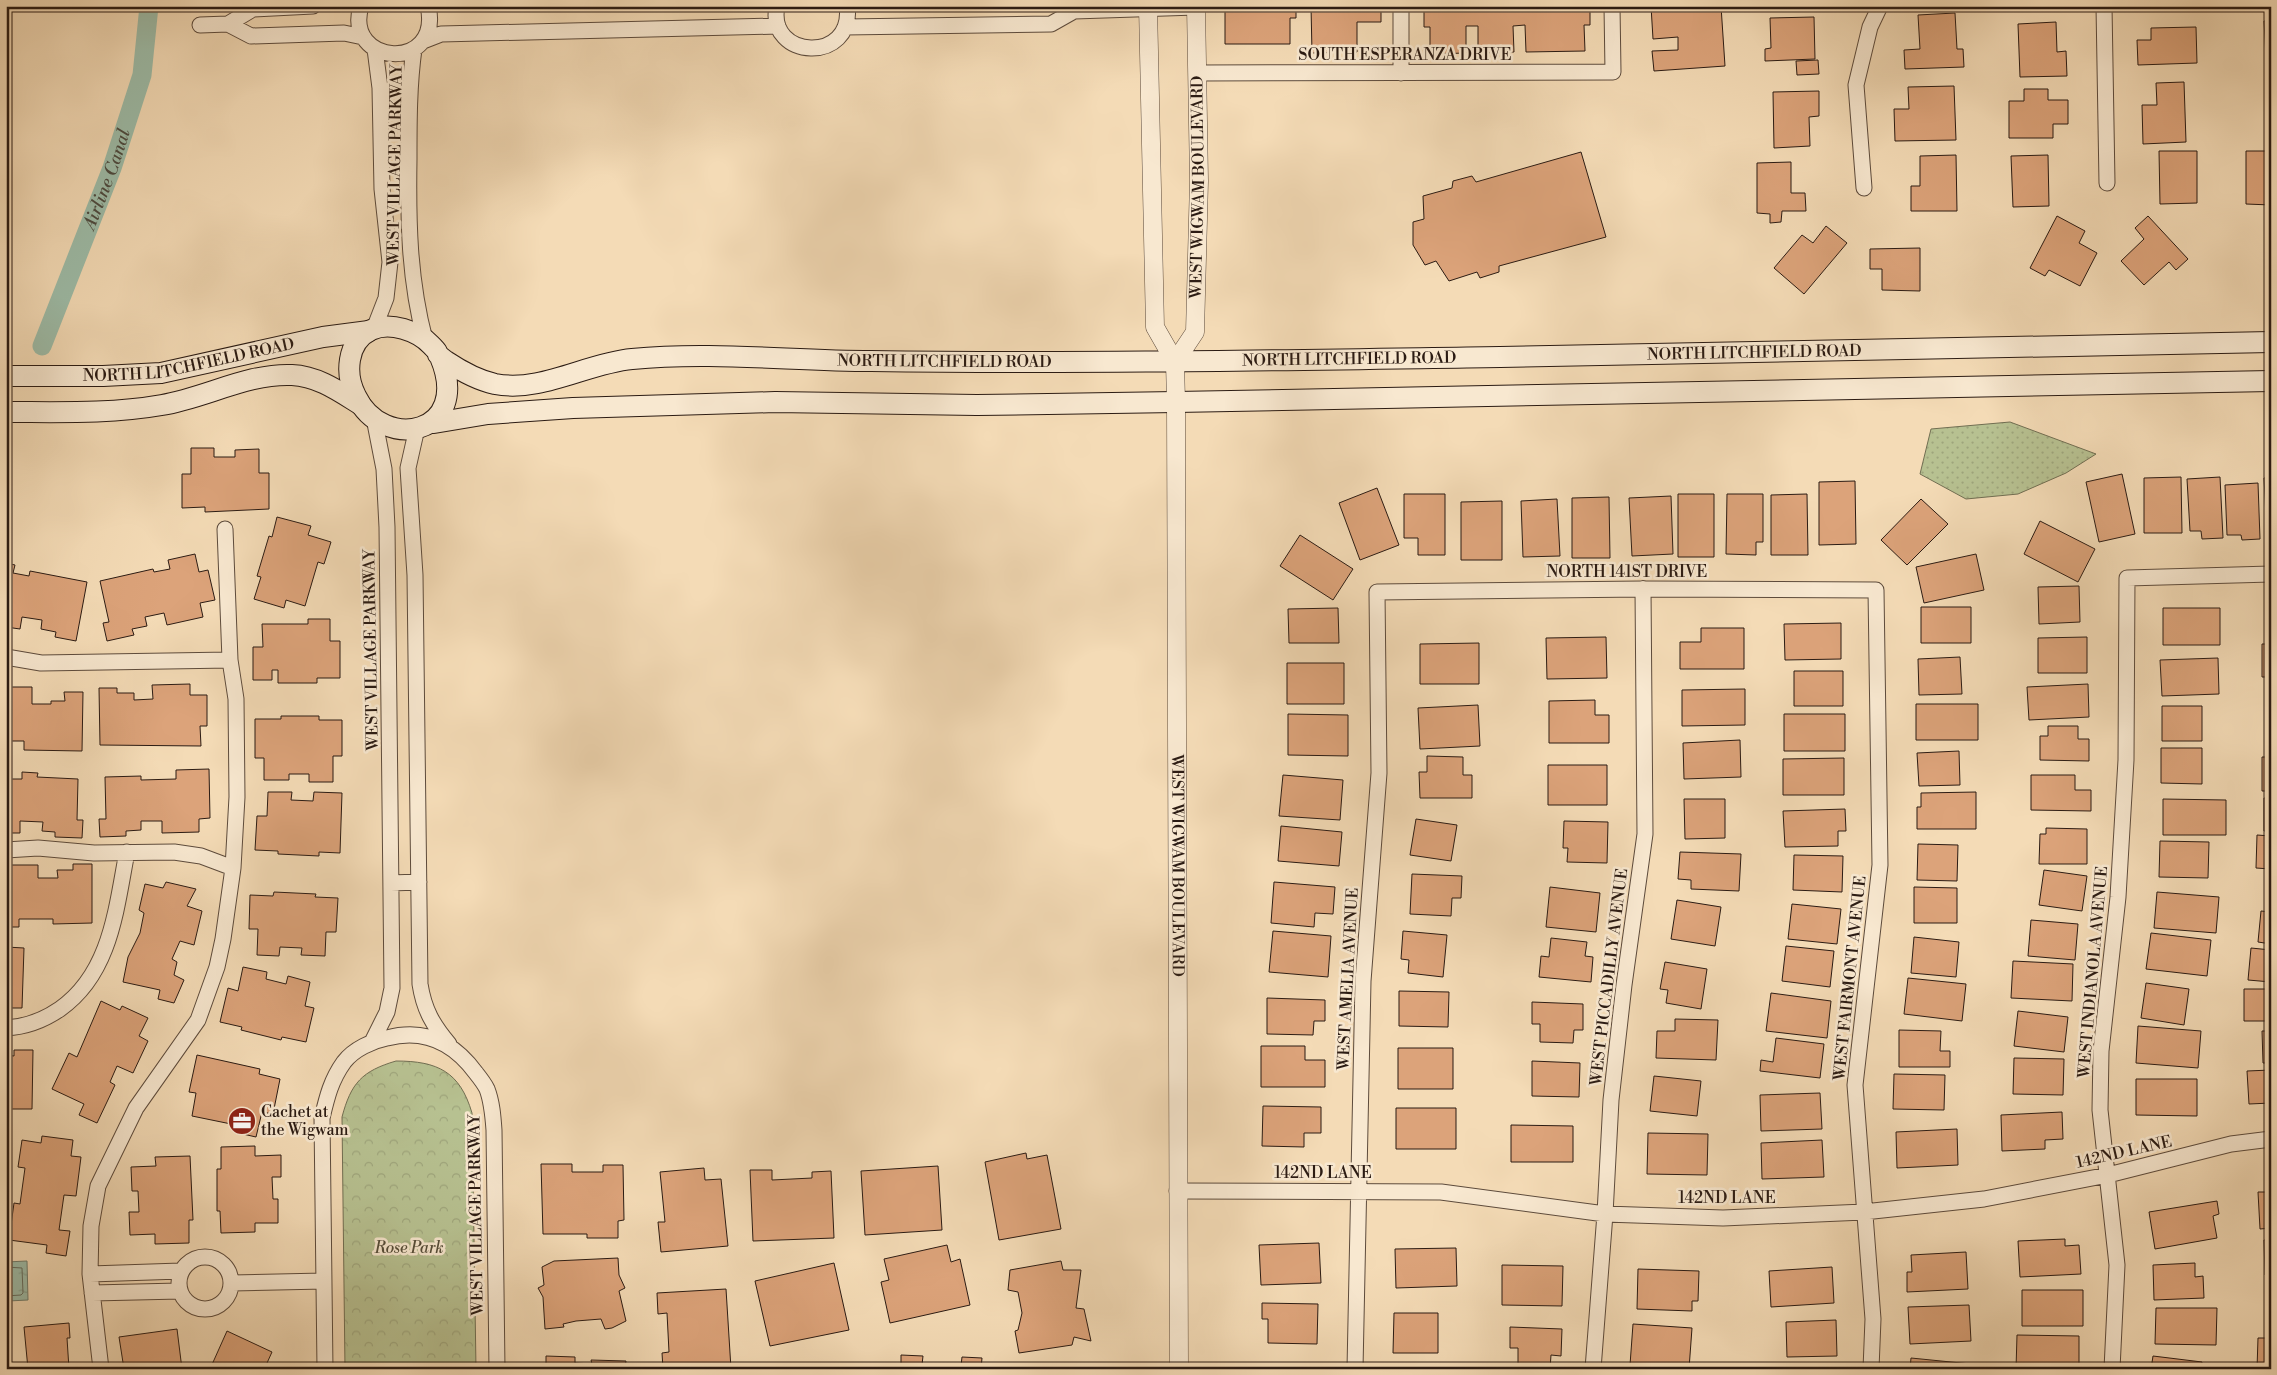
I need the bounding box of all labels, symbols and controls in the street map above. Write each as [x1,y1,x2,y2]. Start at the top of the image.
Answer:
street label: SOUTH ESPERANZA DRIVE [1298,45,1512,65]
street label: WEST VILLAGE PARKWAY [383,63,407,267]
street label: WEST WIGWAM BOULEVARD [1186,75,1209,300]
water label: Airline Canal [77,126,135,235]
street label: NORTH LITCHFIELD ROAD [83,334,296,386]
street label: NORTH LITCHFIELD ROAD [1647,341,1862,365]
street label: NORTH LITCHFIELD ROAD [1242,348,1457,371]
street label: NORTH LITCHFIELD ROAD [837,350,1052,372]
street label: WEST VILLAGE PARKWAY [359,548,383,752]
street label: NORTH 141ST DRIVE [1547,562,1707,582]
street label: WEST WIGWAM BOULEVARD [1167,753,1188,977]
street label: WEST INDIANOLA AVENUE [2074,865,2112,1080]
street label: WEST PICCADILLY AVENUE [1586,867,1632,1088]
street label: WEST FAIRMONT AVENUE [1829,875,1871,1082]
street label: WEST AMELIA AVENUE [1333,887,1363,1072]
place label: Cachet at the Wigwam [261,1102,349,1140]
office icon: Cachet at the Wigwam [227,1106,257,1136]
street label: WEST VILLAGE PARKWAY [464,1113,488,1317]
street label: 142ND LANE [2074,1131,2174,1173]
street label: 142ND LANE [1274,1163,1372,1183]
street label: 142ND LANE [1678,1188,1776,1208]
park label: Rose Park [373,1238,444,1258]

